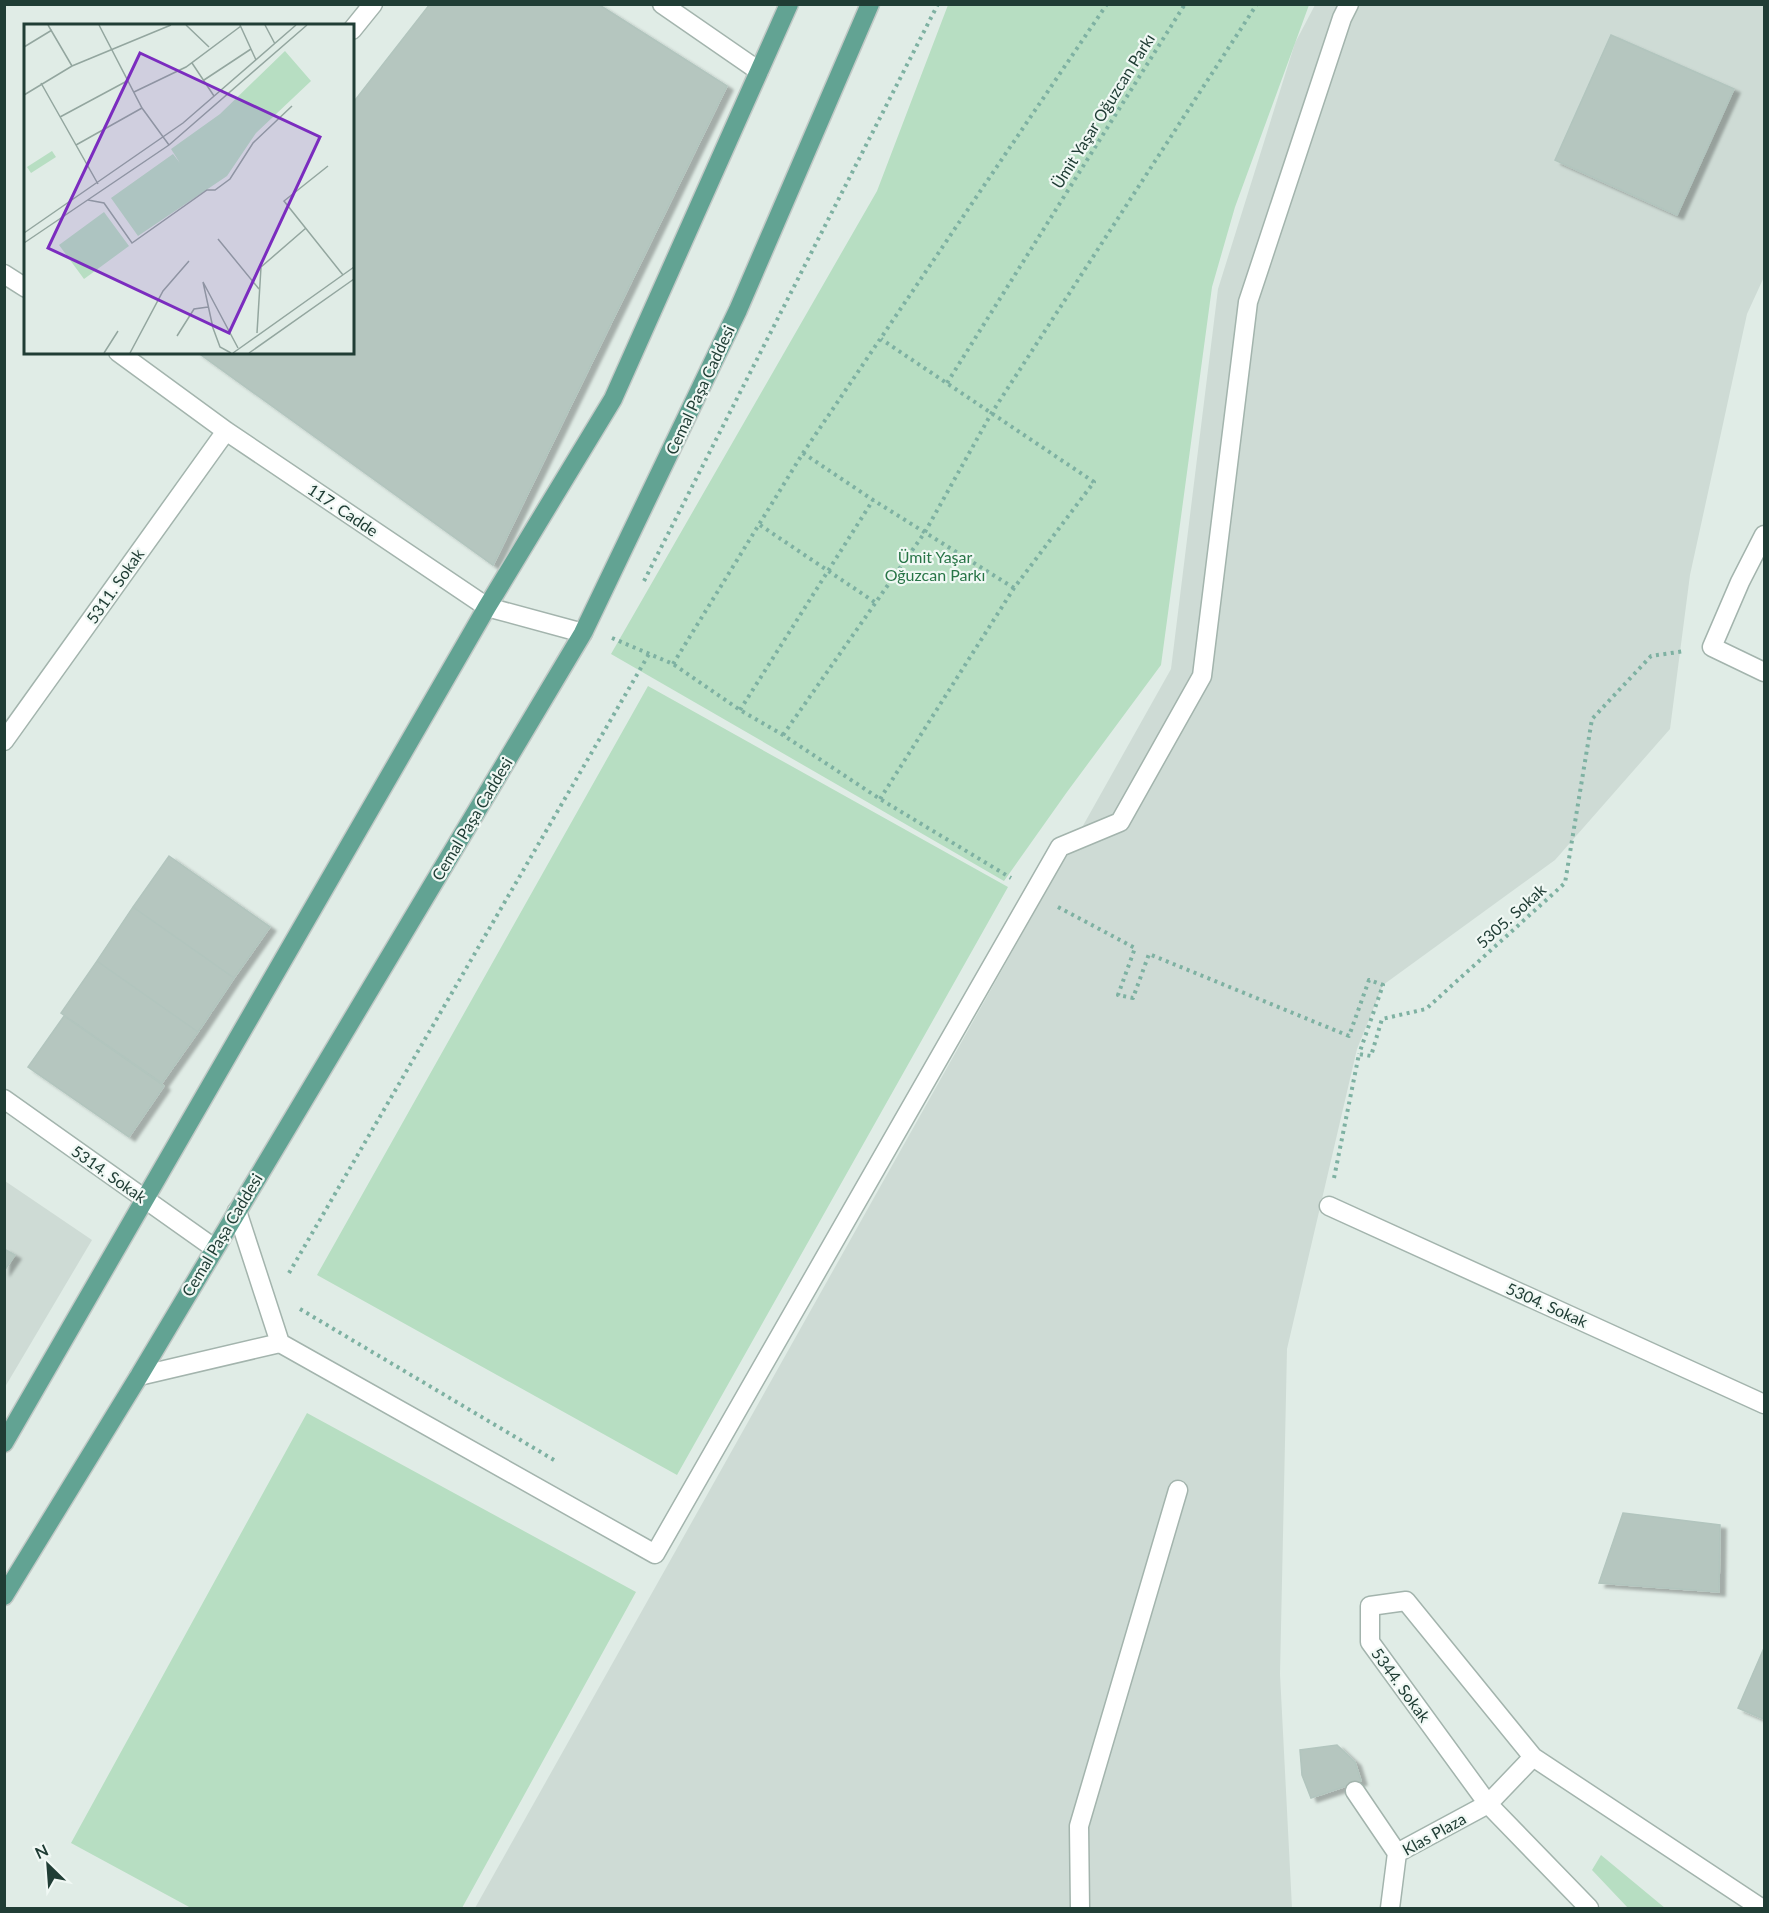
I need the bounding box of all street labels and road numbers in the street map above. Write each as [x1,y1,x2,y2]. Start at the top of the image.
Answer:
street label: Ümit Yaşar Oğuzcan Parkı [1047,30,1158,192]
street label: Cemal Paşa Caddesi [661,322,738,457]
street label: 117. Cadde [305,479,382,540]
street label: 5311. Sokak [82,544,148,627]
street label: Cemal Paşa Caddesi [427,754,516,884]
street label: 5305. Sokak [1472,879,1550,952]
street label: 5314. Sokak [68,1141,151,1207]
street label: Cemal Paşa Caddesi [177,1170,266,1300]
street label: 5304. Sokak [1504,1278,1592,1331]
street label: 5344. Sokak [1368,1644,1435,1726]
street label: Klas Plaza [1399,1808,1469,1859]

